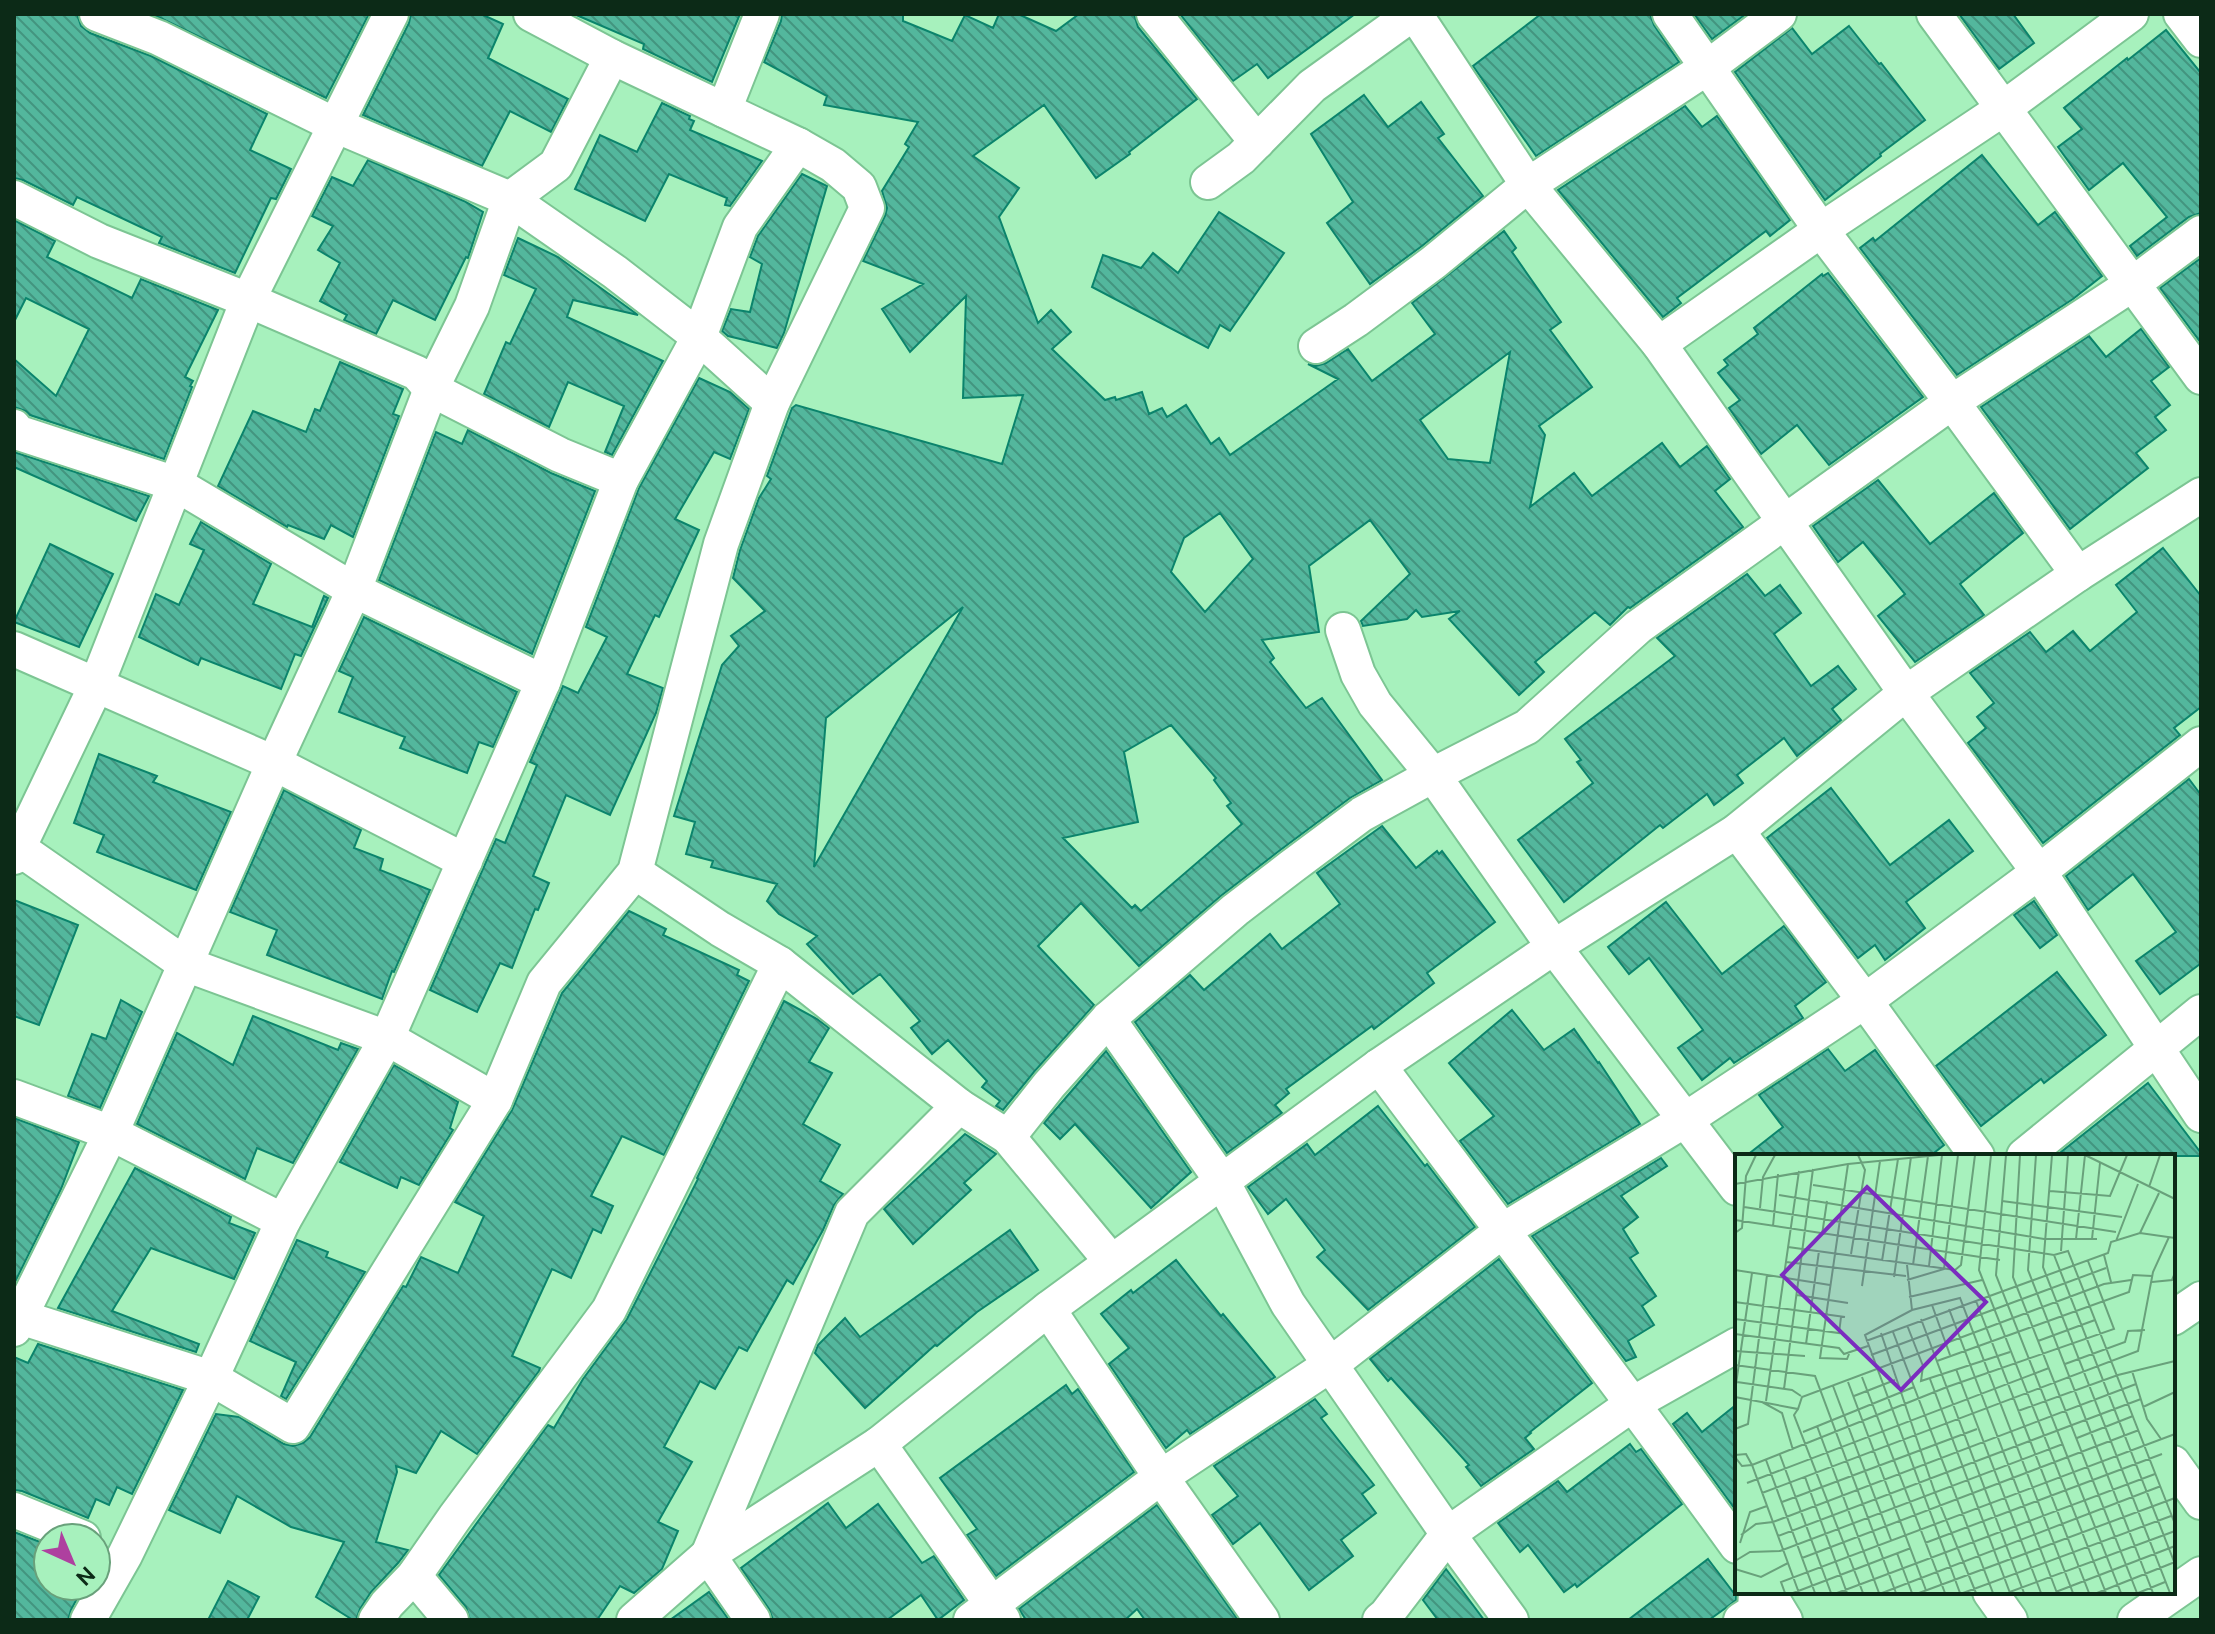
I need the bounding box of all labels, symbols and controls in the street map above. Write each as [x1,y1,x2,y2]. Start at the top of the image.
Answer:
inset map [1735,1154,2175,1594]
north arrow [32,1522,112,1602]
text: N [72,1562,101,1591]

